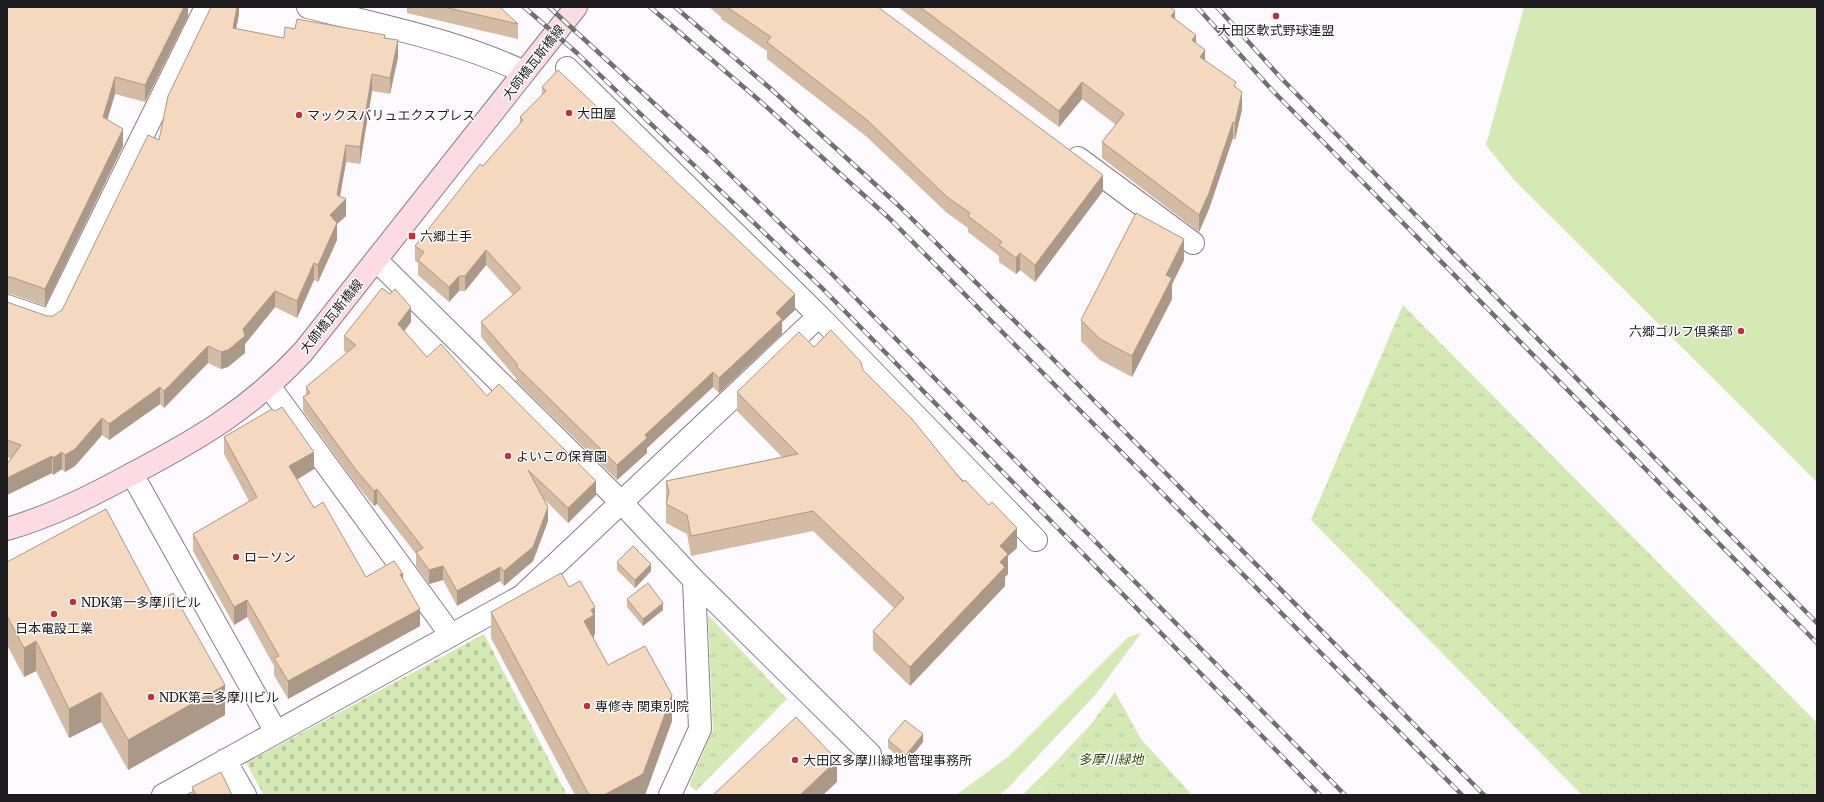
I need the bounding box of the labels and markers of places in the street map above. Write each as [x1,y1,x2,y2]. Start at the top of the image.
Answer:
marker: 大田区軟式野球連盟 [1271,11,1281,21]
place label: 大田区軟式野球連盟 [1217,22,1335,39]
place label: 大田屋 [577,105,616,122]
place label: マックスバリュエクスプレス [307,107,475,124]
marker: 大田屋 [564,108,574,118]
marker: マックスバリュエクスプレス [294,110,304,120]
place label: 六郷土手 [420,228,472,245]
marker: 六郷土手 [407,231,417,241]
place label: 六郷ゴルフ倶楽部 [1629,323,1733,340]
marker: 六郷ゴルフ倶楽部 [1736,326,1746,336]
place label: よいこの保育園 [516,448,607,465]
marker: よいこの保育園 [503,451,513,461]
place label: ローソン [244,549,296,566]
marker: ローソン [231,552,241,562]
place label: NDK第一多摩川ビル [81,594,201,611]
marker: NDK第一多摩川ビル [68,597,78,607]
marker: 日本電設工業 [49,609,59,619]
place label: 日本電設工業 [15,620,93,637]
place label: NDK第二多摩川ビル [159,689,279,706]
marker: NDK第二多摩川ビル [146,692,156,702]
place label: 専修寺 関東別院 [595,698,689,715]
marker: 専修寺 関東別院 [582,701,592,711]
place label: 大田区多摩川緑地管理事務所 [803,752,972,769]
marker: 大田区多摩川緑地管理事務所 [790,755,800,765]

